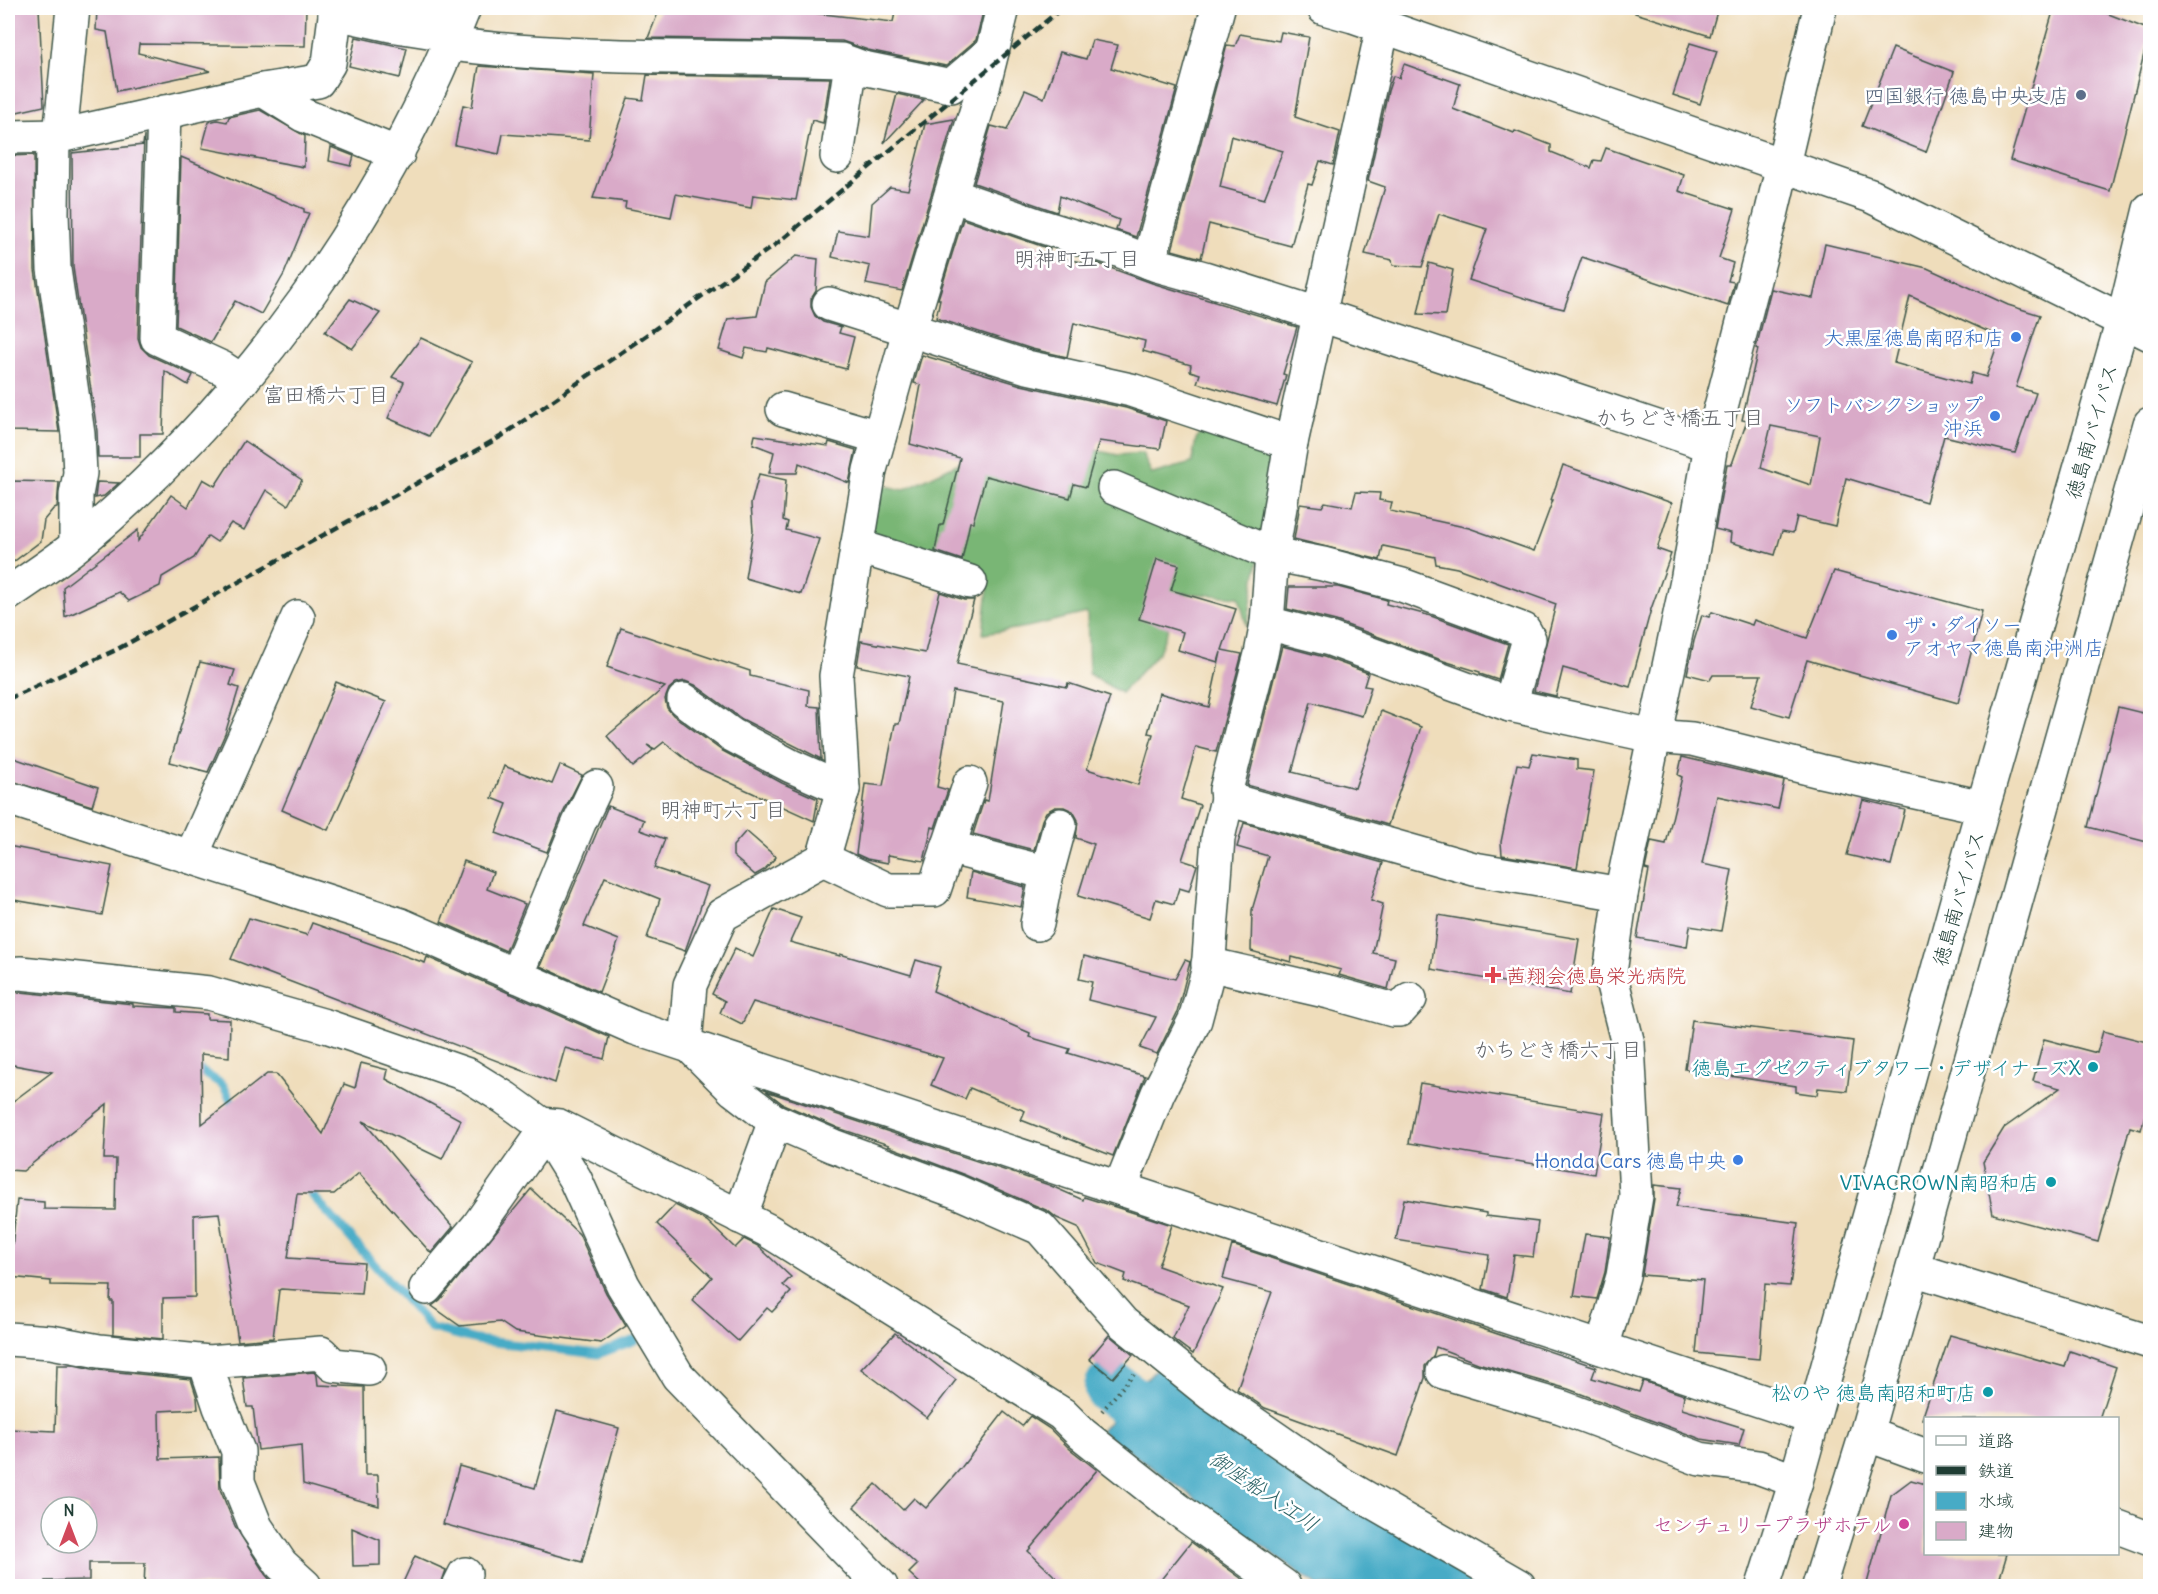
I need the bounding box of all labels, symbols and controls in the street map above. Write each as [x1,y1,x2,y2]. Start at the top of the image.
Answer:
place label: 四国銀行 徳島中央支店 [1864,83,2069,108]
marker: 四国銀行 徳島中央支店 [2074,88,2088,102]
district label: 明神町五丁目 [1014,245,1140,272]
place label: 大黒屋徳島南昭和店 [1824,325,2004,350]
marker: 大黒屋徳島南昭和店 [2009,330,2023,344]
street label: 徳島南バイパス [2060,360,2122,502]
district label: 富田橋六丁目 [263,381,389,408]
place label: ソフトバンクショップ 沖浜 [1784,392,1983,440]
district label: かちどき橋五丁目 [1596,404,1764,431]
marker: ソフトバンクショップ 沖浜 [1988,409,2002,423]
place label: ザ・ダイソー アオヤマ徳島南沖洲店 [1904,612,2104,660]
marker: ザ・ダイソー アオヤマ徳島南沖洲店 [1885,628,1899,642]
district label: 明神町六丁目 [660,796,786,823]
street label: 徳島南バイパス [1927,827,1989,969]
place label: 茜翔会徳島栄光病院 [1506,963,1686,988]
marker: 茜翔会徳島栄光病院 [1484,966,1502,984]
district label: かちどき橋六丁目 [1474,1036,1642,1063]
place label: 徳島エグゼクティブタワー・デザイナーズX [1692,1055,2081,1080]
marker: 徳島エグゼクティブタワー・デザイナーズX [2086,1060,2100,1074]
place label: Honda Cars 徳島中央 [1534,1148,1726,1173]
marker: Honda Cars 徳島中央 [1731,1153,1745,1167]
place label: VIVACROWN南昭和店 [1840,1170,2039,1195]
marker: VIVACROWN南昭和店 [2044,1175,2058,1189]
place label: 松のや 徳島南昭和町店 [1771,1380,1976,1405]
marker: 松のや 徳島南昭和町店 [1981,1385,1995,1399]
legend [1924,1417,2119,1555]
text: 道路 [1978,1429,2014,1452]
water label: 御座船入江川 [1204,1445,1324,1537]
text: 鉄道 [1978,1459,2014,1482]
text: 水域 [1978,1489,2014,1512]
north arrow [39,1495,99,1555]
text: N [63,1500,75,1520]
place label: センチュリープラザホテル [1653,1512,1892,1537]
marker: センチュリープラザホテル [1897,1517,1911,1531]
text: 建物 [1978,1519,2014,1542]

